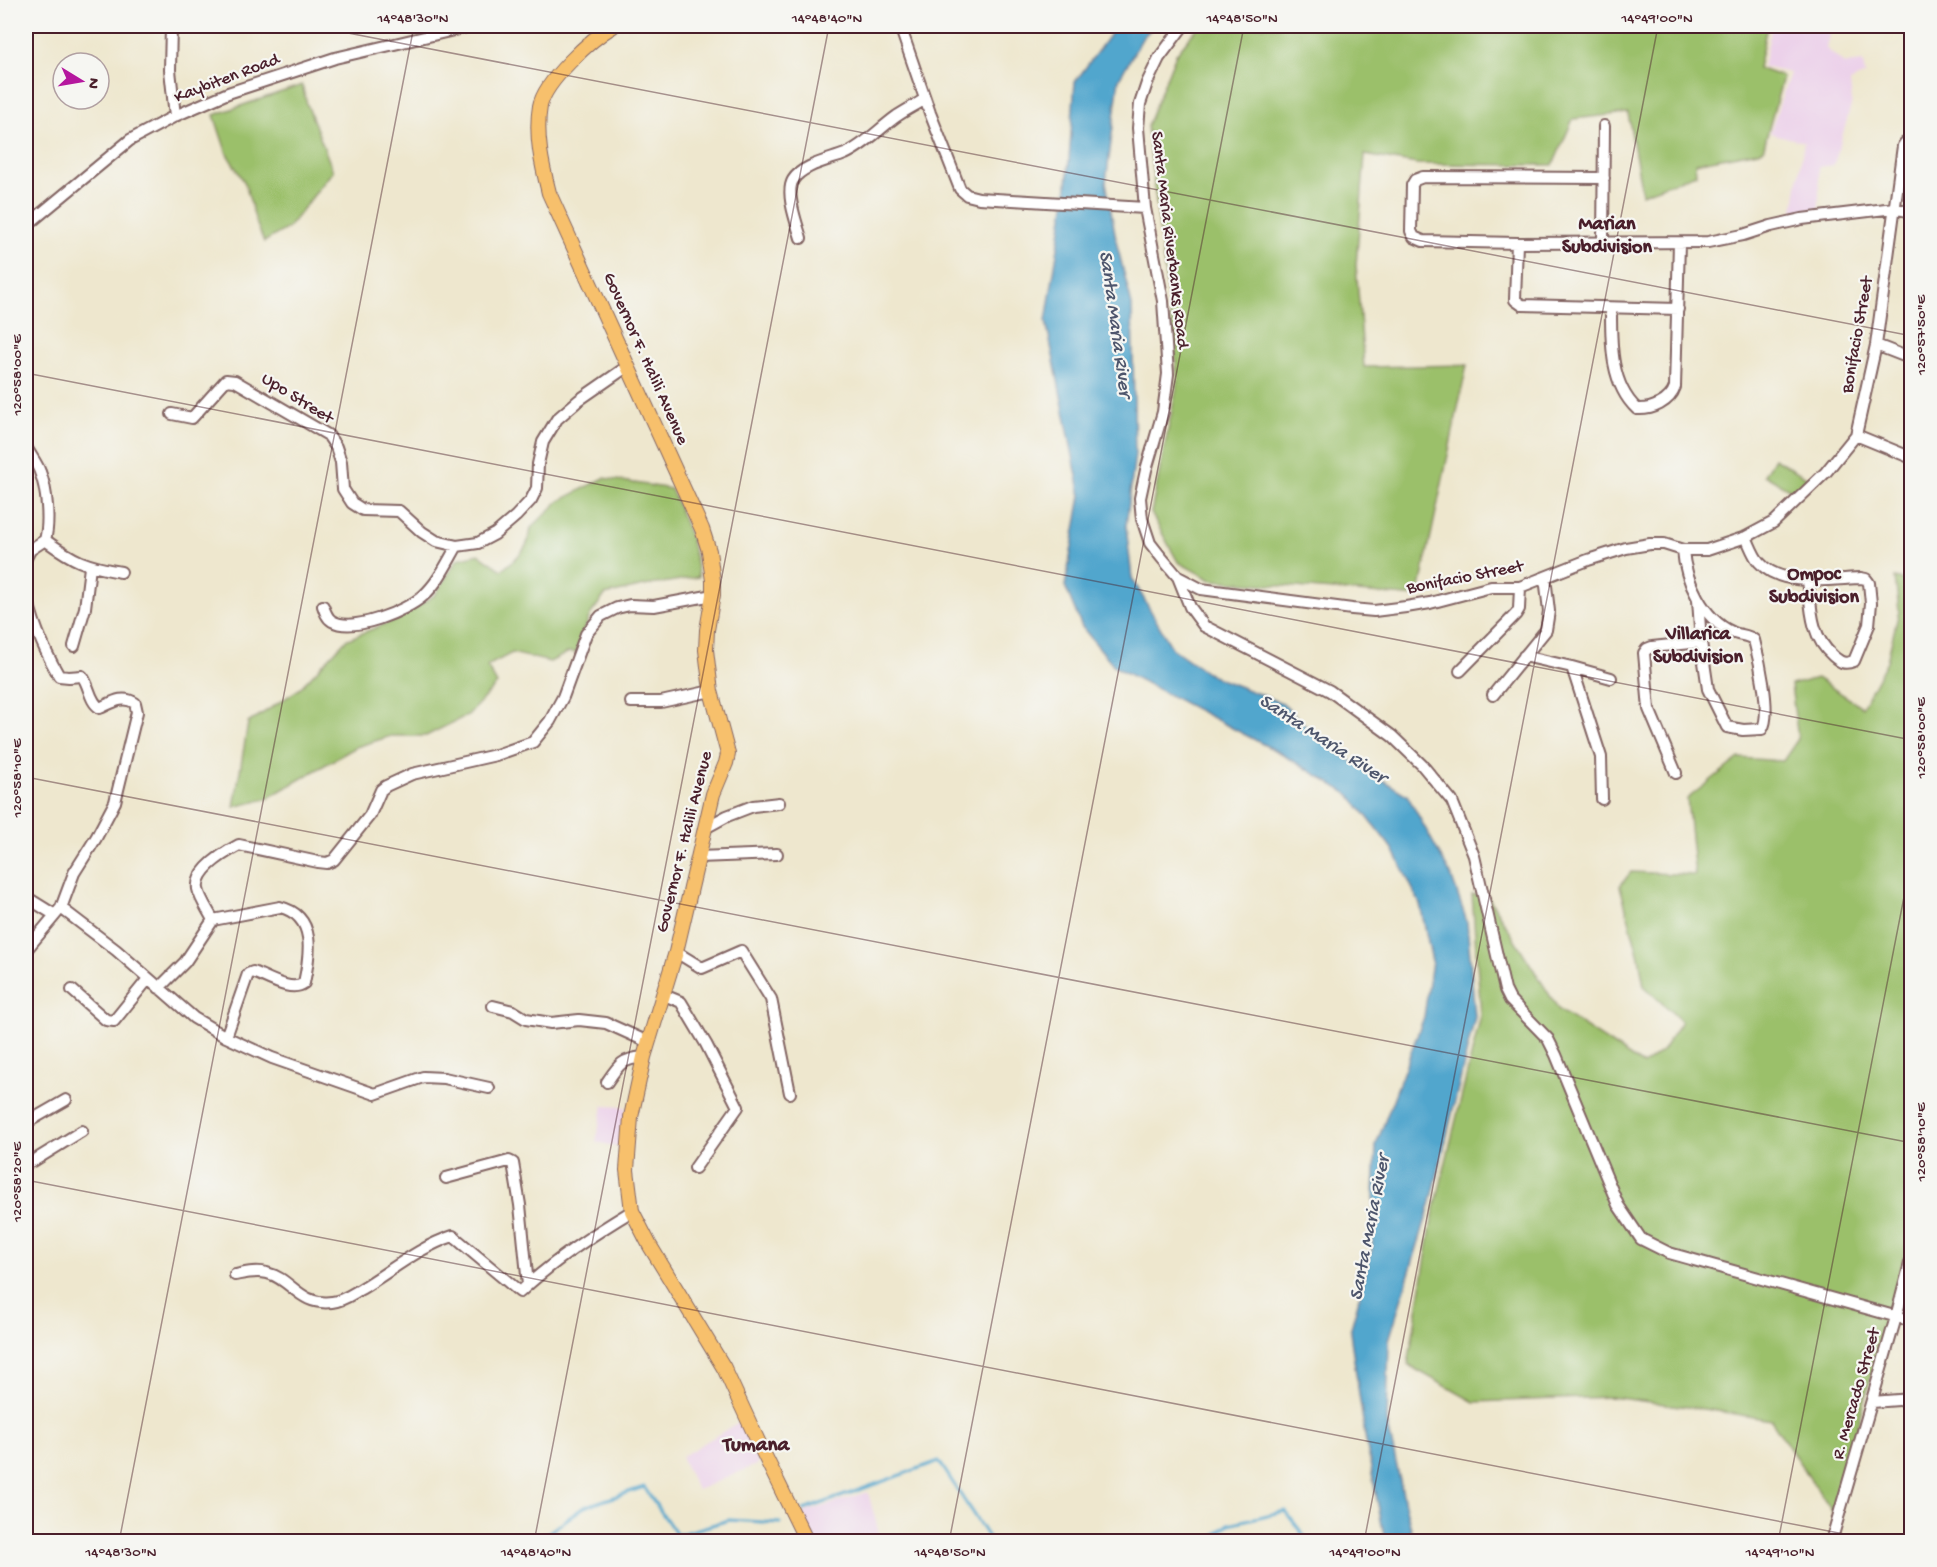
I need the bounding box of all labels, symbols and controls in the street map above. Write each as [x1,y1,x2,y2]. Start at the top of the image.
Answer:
text: 14°48'30"N [376,10,449,28]
text: 14°48'40"N [791,10,863,28]
text: 14°48'50"N [1205,10,1278,28]
text: 14°49'00"N [1620,10,1693,28]
street label: Kaybiten Road [171,49,284,109]
north arrow [51,51,111,111]
text: N [82,76,103,91]
street label: Santa Maria Riverbanks Road [1145,130,1193,351]
district label: Marian Subdivision [1562,214,1653,260]
water label: Santa Maria River [1092,250,1136,402]
street label: Governor F. Halili Avenue [598,270,693,449]
street label: Bonifacio Street [1837,273,1879,396]
text: 120°57'50"E [1913,294,1931,376]
text: 120°58'00"E [9,334,27,417]
street label: Upo Street [257,369,338,430]
street label: Bonifacio Street [1404,556,1527,600]
district label: Ompoc Subdivision [1769,564,1860,610]
district label: Villarica Subdivision [1653,624,1744,670]
water label: Santa Maria River [1254,690,1393,792]
text: 120°58'00"E [1913,697,1931,780]
text: 120°58'10"E [9,738,27,818]
street label: Governor F. Halili Avenue [652,748,718,935]
text: 120°58'10"E [1913,1102,1931,1182]
text: 120°58'20"E [9,1141,27,1223]
water label: Santa Maria River [1346,1150,1397,1302]
street label: R. Mercado Street [1828,1324,1886,1462]
district label: Tumana [721,1434,790,1459]
text: 14°48'30"N [84,1544,157,1562]
text: 14°48'40"N [500,1544,572,1562]
text: 14°48'50"N [913,1544,986,1562]
text: 14°49'00"N [1328,1544,1401,1562]
text: 14°49'10"N [1745,1544,1815,1562]

